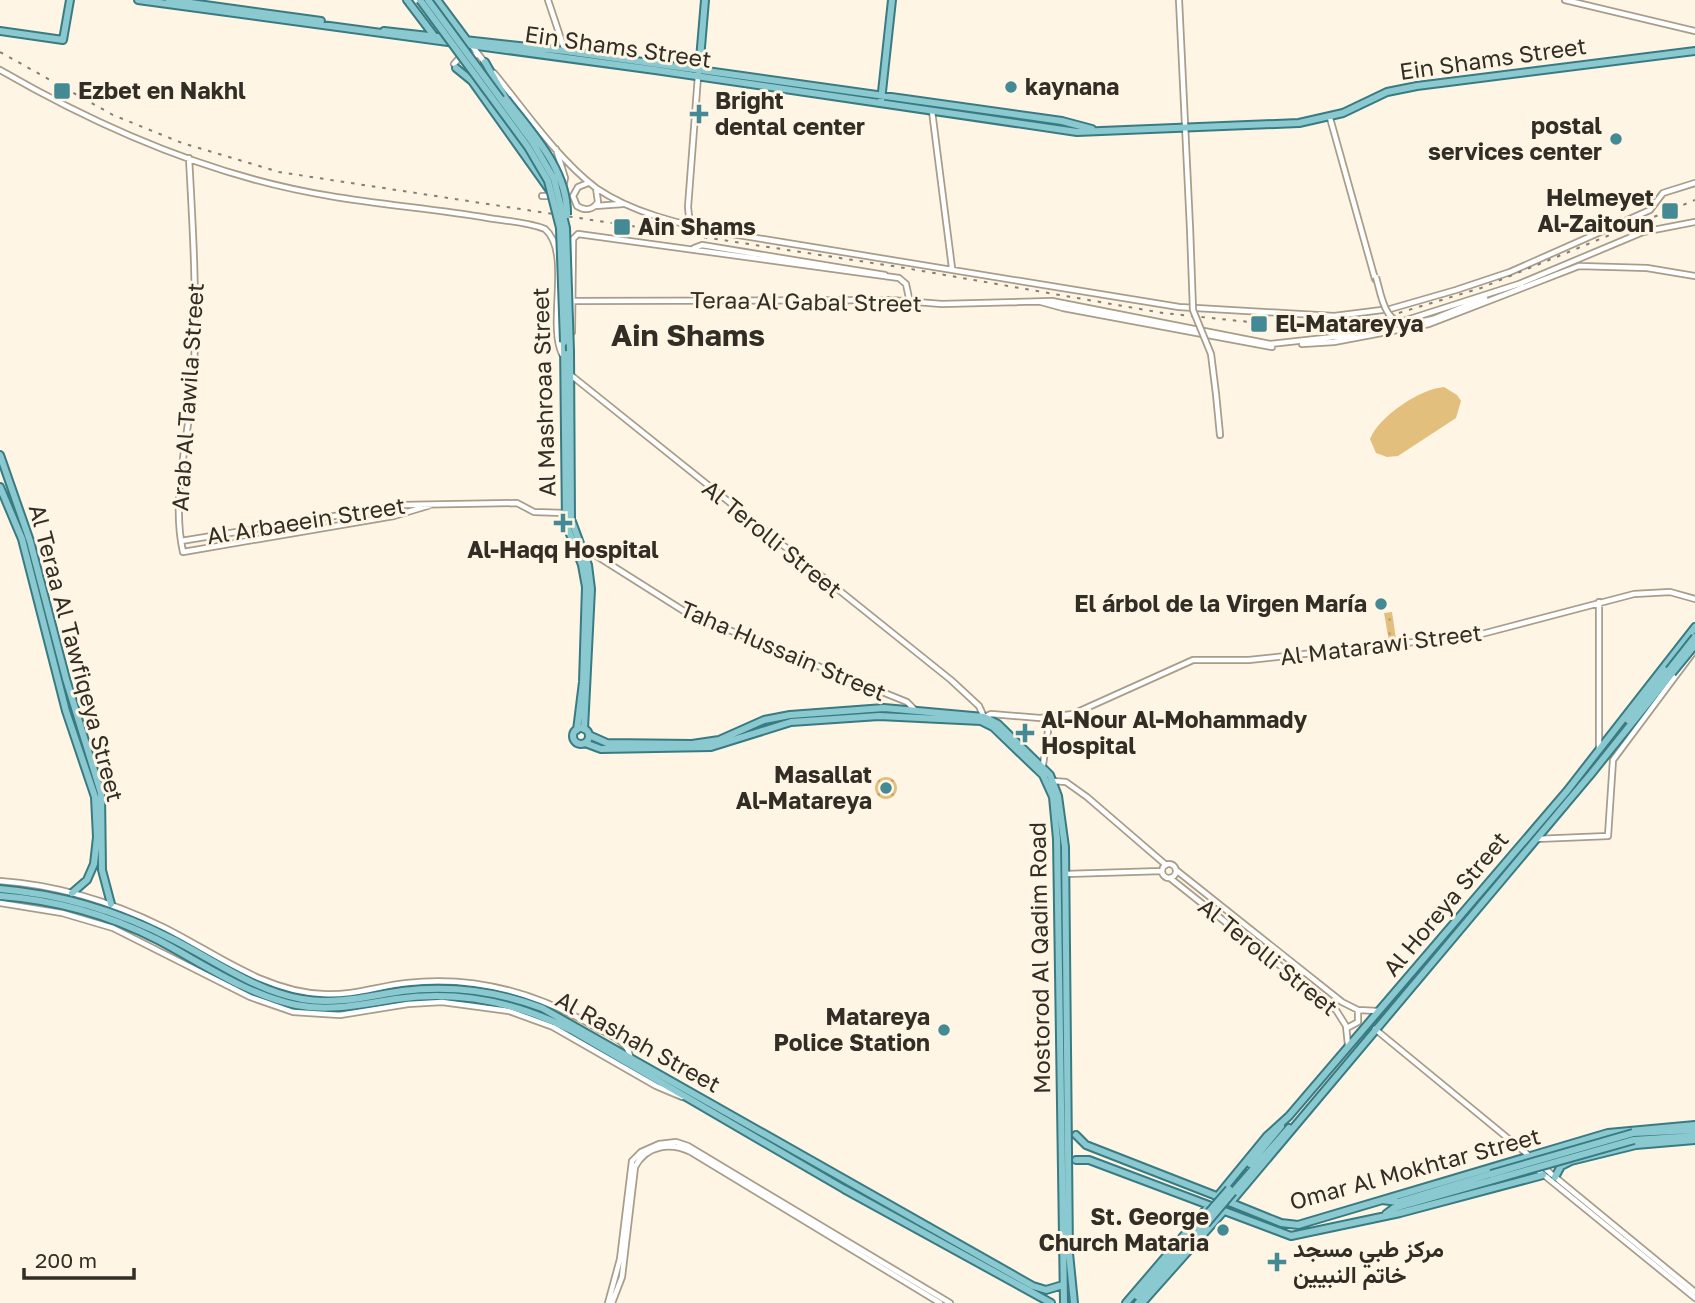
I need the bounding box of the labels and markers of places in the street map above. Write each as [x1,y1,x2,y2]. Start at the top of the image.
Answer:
place label: kaynana [1025,72,1119,100]
place label: Ezbet en Nakhl [78,76,246,104]
marker: kaynana [1003,79,1019,95]
marker: Ezbet en Nakhl [52,81,72,101]
place label: Bright dental center [715,86,865,140]
marker: Bright dental center [689,104,709,124]
place label: postal services center [1428,111,1602,165]
marker: postal services center [1608,131,1624,147]
place label: Helmeyet Al-Zaitoun [1538,183,1654,237]
marker: Helmeyet Al-Zaitoun [1660,201,1680,221]
place label: Ain Shams [638,212,756,240]
marker: Ain Shams [612,217,632,237]
place label: El-Matareyya [1275,309,1424,337]
marker: El-Matareyya [1249,314,1269,334]
marker: Al-Haqq Hospital [553,513,573,533]
place label: Al-Haqq Hospital [467,535,659,563]
place label: El árbol de la Virgen María [1074,589,1367,617]
marker: El árbol de la Virgen María [1373,596,1389,612]
place label: Al-Nour Al-Mohammady Hospital [1041,705,1307,759]
marker: Al-Nour Al-Mohammady Hospital [1015,723,1035,743]
place label: Masallat Al-Matareya [736,760,872,814]
marker: Masallat Al-Matareya [878,780,894,796]
place label: Matareya Police Station [774,1002,930,1056]
marker: Matareya Police Station [936,1022,952,1038]
place label: St. George Church Mataria [1039,1202,1209,1256]
marker: St. George Church Mataria [1215,1222,1231,1238]
place label: مركز طبي مسجد خاتم النبيين [1293,1234,1444,1290]
marker: مركز طبي مسجد خاتم النبيين [1267,1252,1287,1272]

